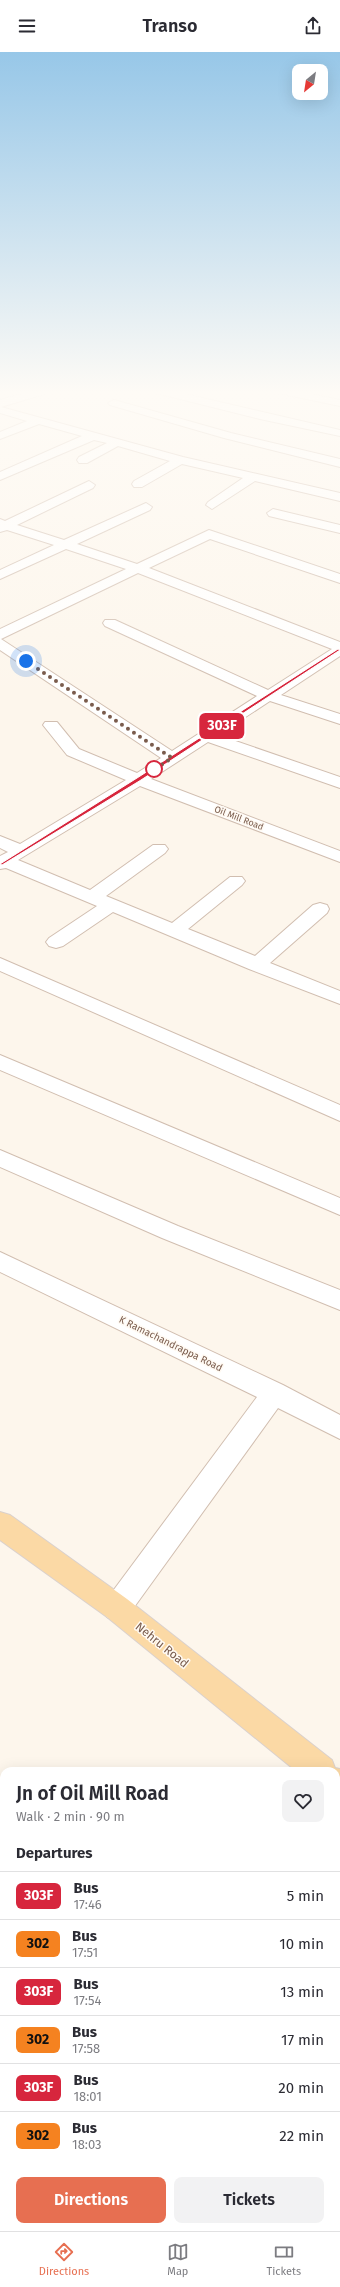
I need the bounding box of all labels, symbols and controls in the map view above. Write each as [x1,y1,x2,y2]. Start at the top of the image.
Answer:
icon: menu [16,15,38,37]
text: Transo [143,15,198,37]
icon: share [302,15,324,37]
north arrow [292,64,328,100]
map controls [292,64,328,100]
your location [16,651,36,671]
line badge: 303F [194,713,250,739]
text: 303F [207,717,237,734]
unlabelled marker [145,760,163,778]
street label: Oil Mill Road [213,804,265,832]
street label: K Ramachandrappa Road [117,1314,224,1374]
street label: Nehru Road [133,1619,191,1671]
button: heart [282,1780,324,1822]
text: Jn of Oil Mill Road [16,1782,169,1805]
text: Walk · 2 min · 90 m [16,1809,125,1824]
text: Departures [16,1844,93,1862]
text: Bus [73,1879,99,1897]
text: 303F [24,1887,53,1904]
text: 5 min [287,1887,324,1905]
text: 17:46 [73,1897,102,1912]
text: Bus [72,1927,97,1945]
text: 302 [27,1935,49,1952]
text: 10 min [279,1935,324,1953]
text: 17:51 [72,1945,98,1960]
text: Bus [73,1975,99,1993]
text: 303F [24,1983,53,2000]
text: 13 min [280,1983,324,2001]
text: 17:54 [73,1993,101,2008]
text: Bus [72,2023,97,2041]
text: 302 [27,2031,49,2048]
text: 17 min [281,2031,324,2049]
text: 17:58 [72,2041,100,2056]
text: Bus [73,2071,99,2089]
text: 303F [24,2079,53,2096]
text: 20 min [278,2079,324,2097]
text: 18:01 [73,2089,102,2104]
text: Bus [72,2119,97,2137]
text: 302 [27,2127,49,2144]
text: 22 min [279,2127,324,2145]
text: 18:03 [72,2137,102,2152]
button: Directions [16,2177,166,2223]
button: Tickets [174,2177,324,2223]
tab: Directions [39,2241,89,2278]
tab: Map [167,2241,189,2278]
tab: Tickets [267,2241,301,2278]

